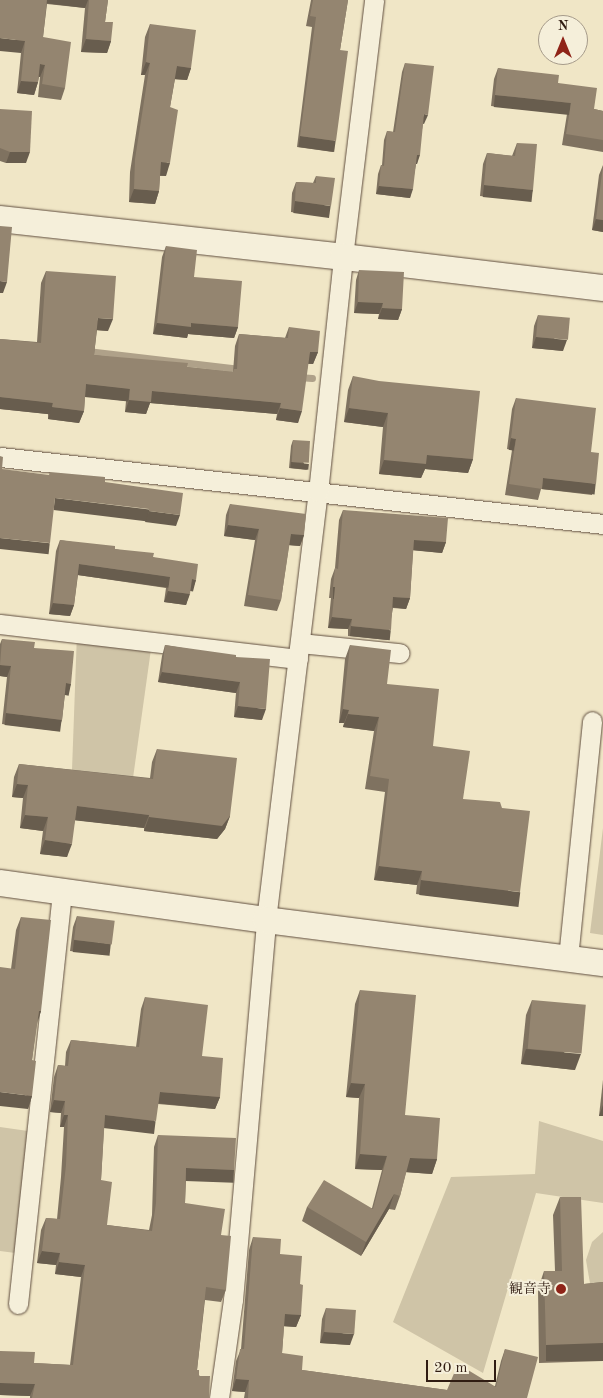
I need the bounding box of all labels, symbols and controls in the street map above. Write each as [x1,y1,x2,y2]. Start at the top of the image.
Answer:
north arrow [538,15,588,65]
text: N [558,19,568,33]
place label: 観音寺 [509,1281,551,1297]
marker: 観音寺 [555,1283,567,1295]
scale bar [428,1350,498,1382]
text: 20 m [434,1361,468,1376]

